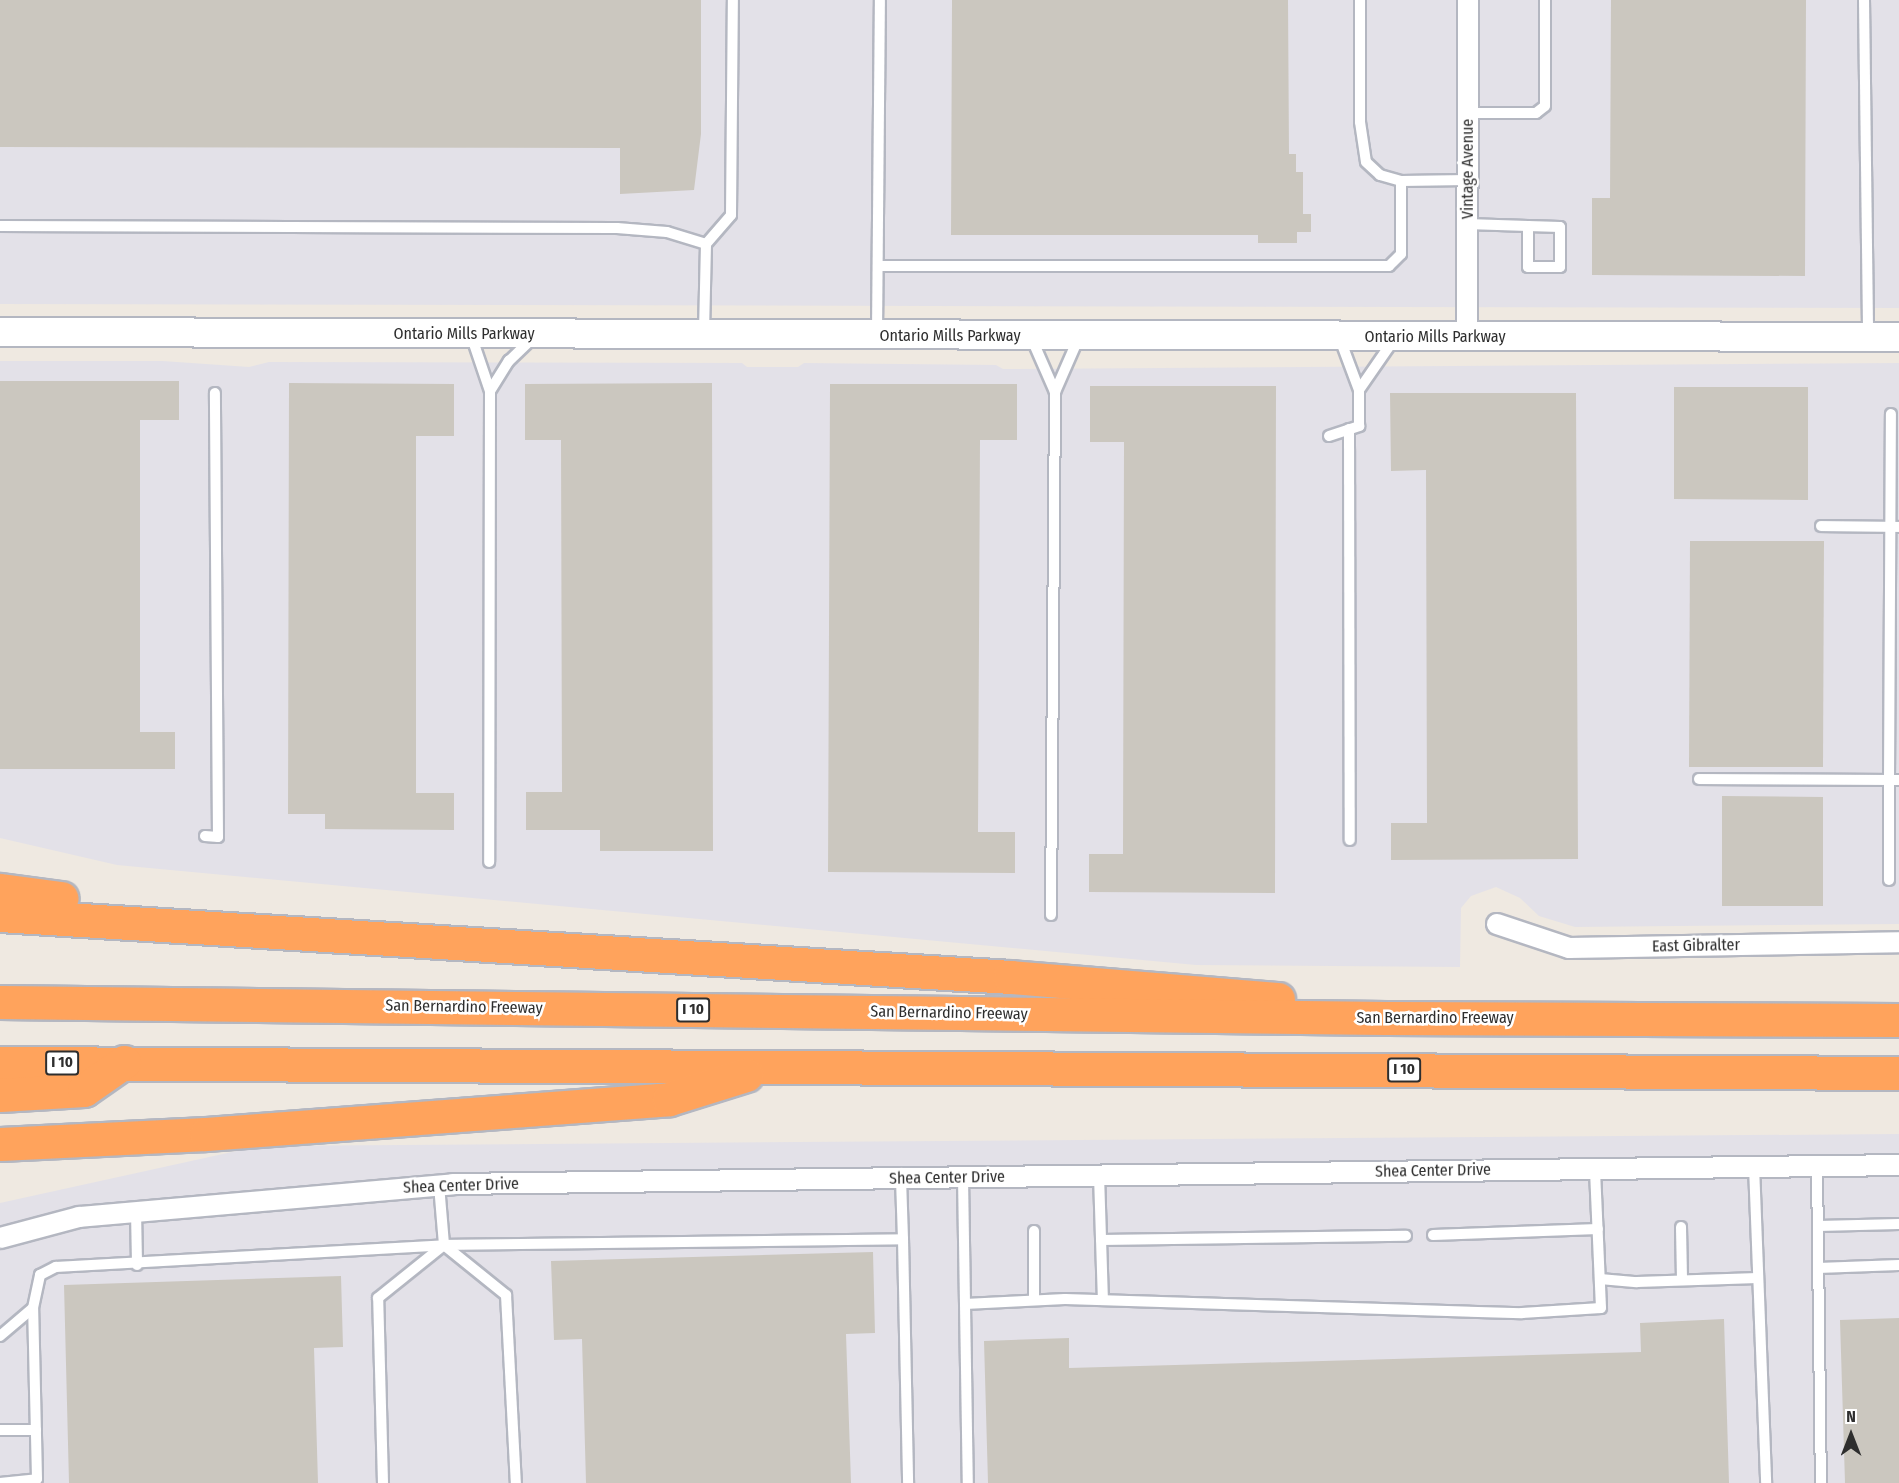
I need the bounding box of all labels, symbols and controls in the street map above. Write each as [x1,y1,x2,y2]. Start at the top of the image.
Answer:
street label: Vintage Avenue [1458,119,1478,219]
street label: Ontario Mills Parkway [393,324,535,344]
street label: Ontario Mills Parkway [879,326,1021,346]
street label: Ontario Mills Parkway [1364,327,1506,347]
street label: East Gibralter [1652,936,1740,956]
street label: San Bernardino Freeway [385,996,543,1018]
road number: I 10 [675,998,711,1022]
street label: San Bernardino Freeway [870,1002,1028,1024]
street label: San Bernardino Freeway [1356,1008,1514,1028]
road number: I 10 [44,1051,80,1075]
road number: I 10 [1386,1058,1422,1082]
street label: Shea Center Drive [1375,1160,1491,1182]
street label: Shea Center Drive [889,1167,1005,1189]
street label: Shea Center Drive [403,1174,519,1198]
north arrow [1821,1405,1881,1465]
text: N [1846,1407,1856,1426]

